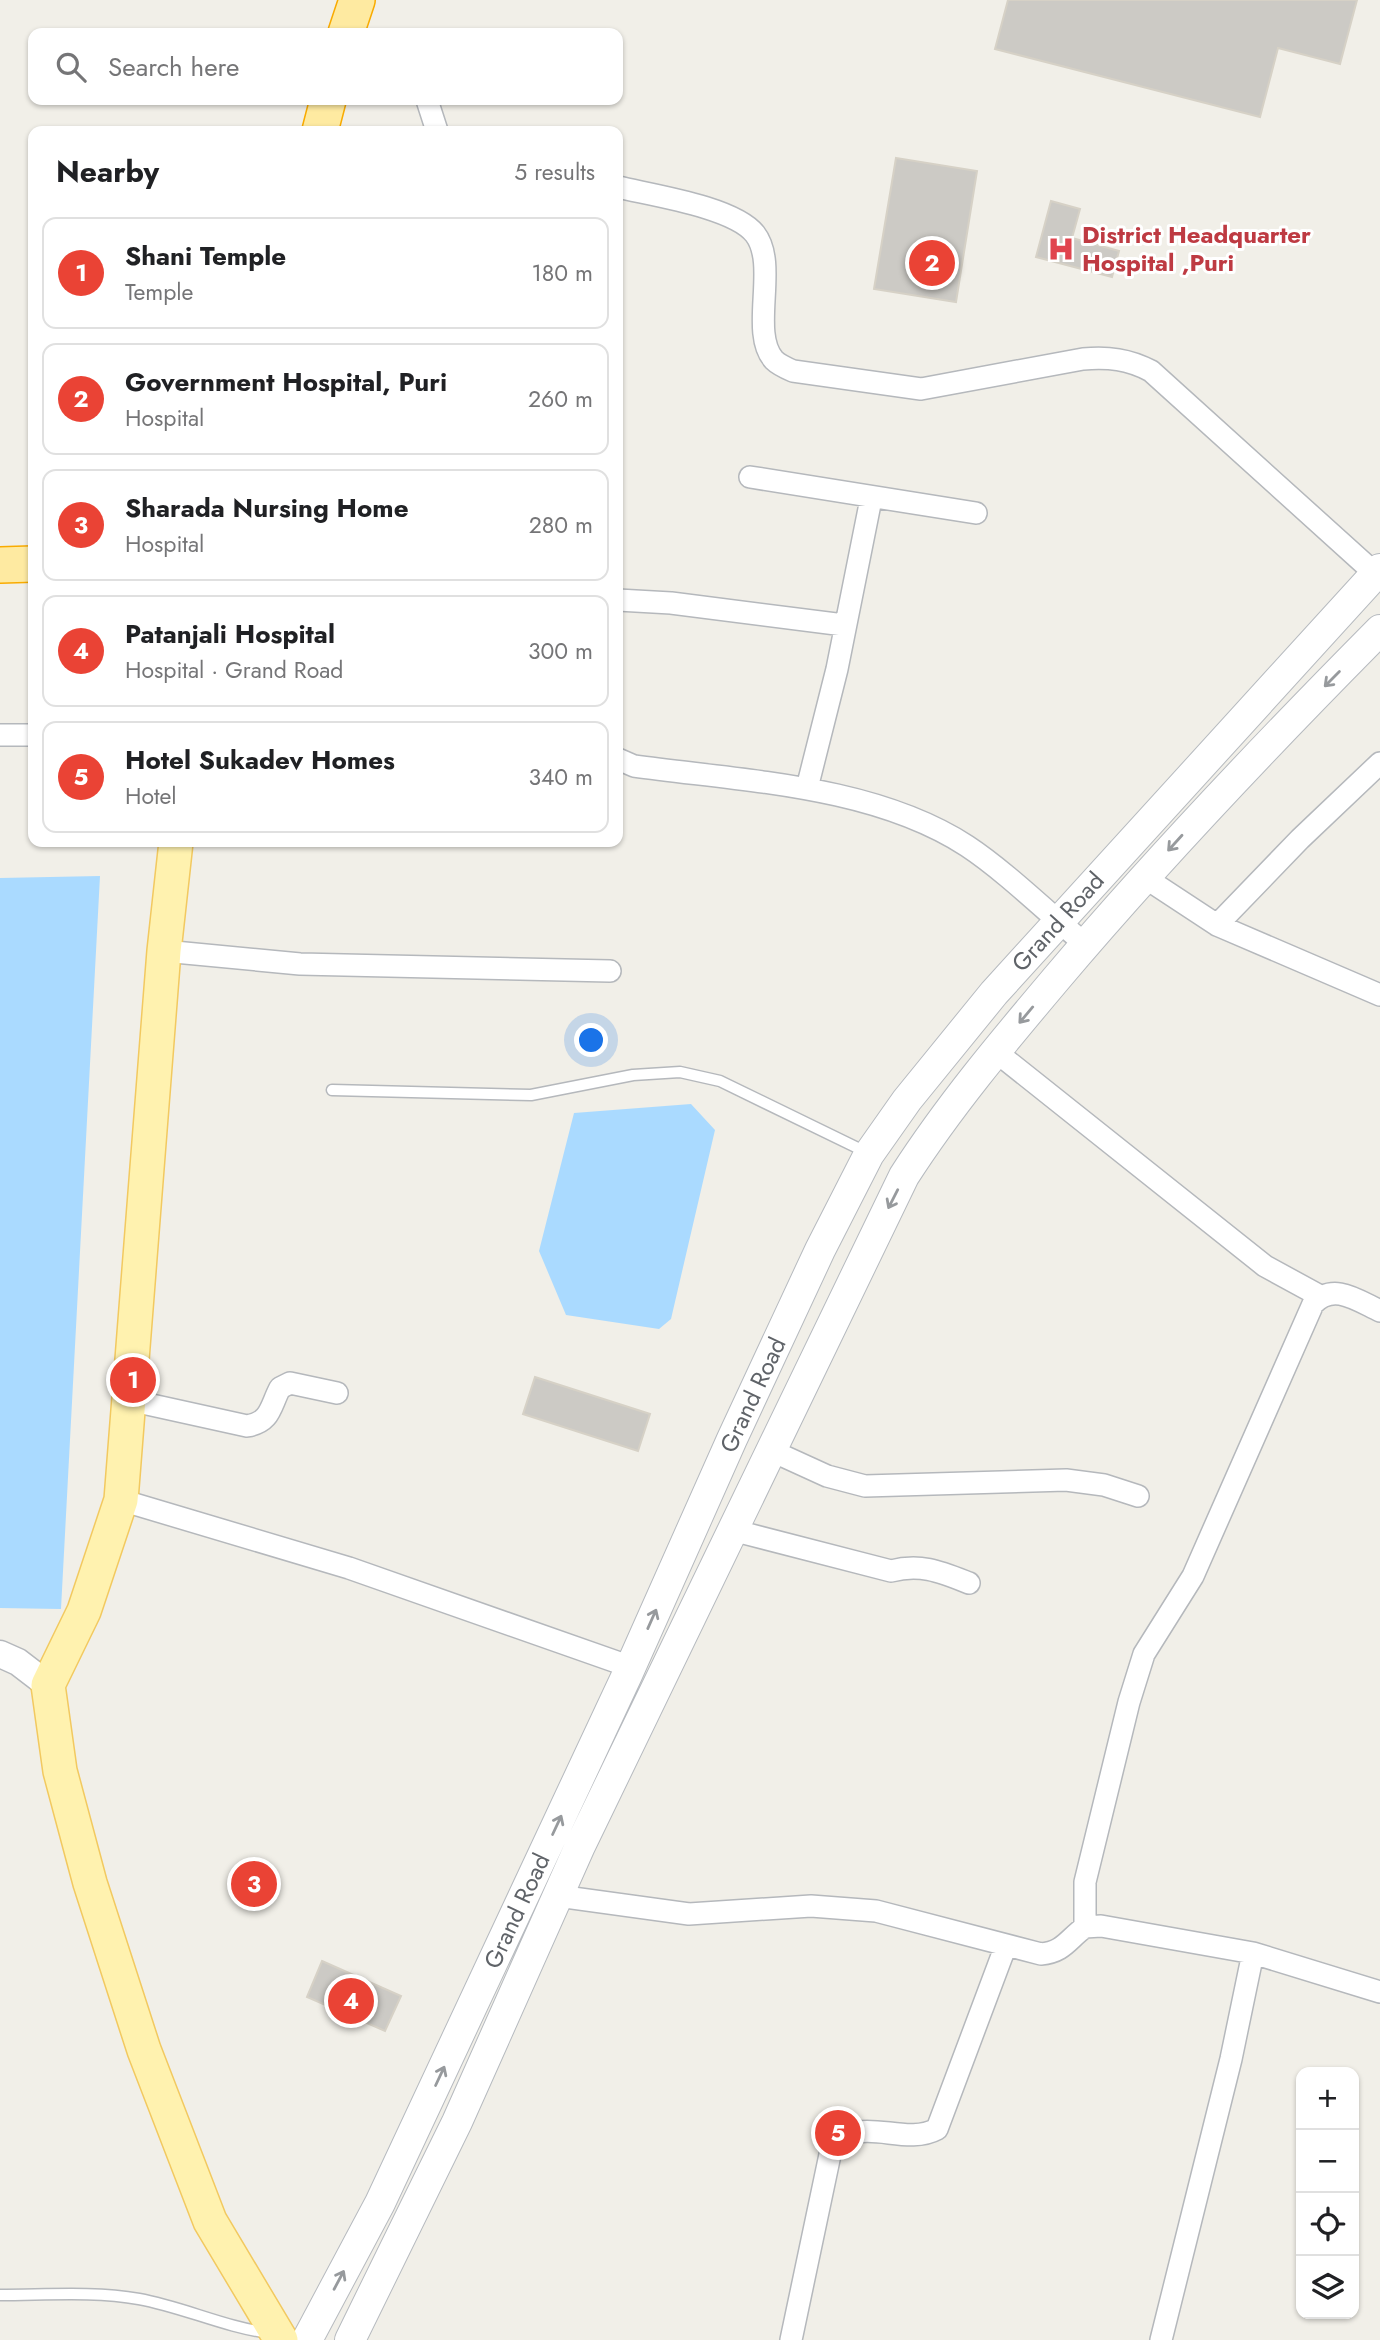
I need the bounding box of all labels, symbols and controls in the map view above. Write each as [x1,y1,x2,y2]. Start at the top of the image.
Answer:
search box [28,28,623,105]
icon: search [52,48,90,86]
text: Search here [108,48,240,86]
text: Nearby [56,150,159,193]
text: 5 results [514,155,595,189]
place label: District Headquarter Hospital ,Puri [1082,217,1311,280]
hospital icon: District Headquarter Hospital ,Puri [1046,234,1076,264]
text: Shani Temple [125,237,286,275]
pin: 2 [909,237,955,289]
text: 1 [75,256,87,290]
text: 180 m [531,256,593,290]
text: Temple [125,275,193,309]
text: Government Hospital, Puri [125,363,447,401]
text: 2 [73,382,89,416]
text: 260 m [528,382,593,416]
text: Hospital [125,401,204,435]
text: Sharada Nursing Home [125,489,409,527]
text: 3 [74,508,88,542]
text: 280 m [529,508,593,542]
text: Hospital [125,527,204,561]
text: Patanjali Hospital [125,615,335,653]
text: 4 [73,634,89,668]
text: 300 m [528,634,593,668]
text: Hospital · Grand Road [125,653,343,687]
one-way arrow [1323,670,1340,687]
text: Hotel Sukadev Homes [125,741,395,779]
text: 5 [74,760,88,794]
text: 340 m [528,760,593,794]
text: Hotel [125,779,177,813]
one-way arrow [1166,834,1183,851]
street label: Grand Road [1003,864,1112,979]
one-way arrow [1018,1006,1034,1024]
your location [574,1023,608,1057]
one-way arrow [885,1188,899,1209]
street label: Grand Road [711,1331,795,1458]
pin: 1 [110,1354,156,1406]
one-way arrow [646,1609,659,1630]
one-way arrow [551,1815,564,1836]
street label: Grand Road [475,1847,559,1974]
pin: 3 [231,1858,277,1910]
pin: 4 [328,1975,374,2027]
one-way arrow [434,2066,447,2087]
map controls [1296,2067,1359,2319]
button: + [1296,2067,1359,2130]
pin: 5 [815,2107,861,2159]
button: − [1296,2130,1359,2193]
button: locate [1296,2193,1359,2256]
button: layers [1296,2256,1359,2319]
one-way arrow [333,2270,346,2291]

